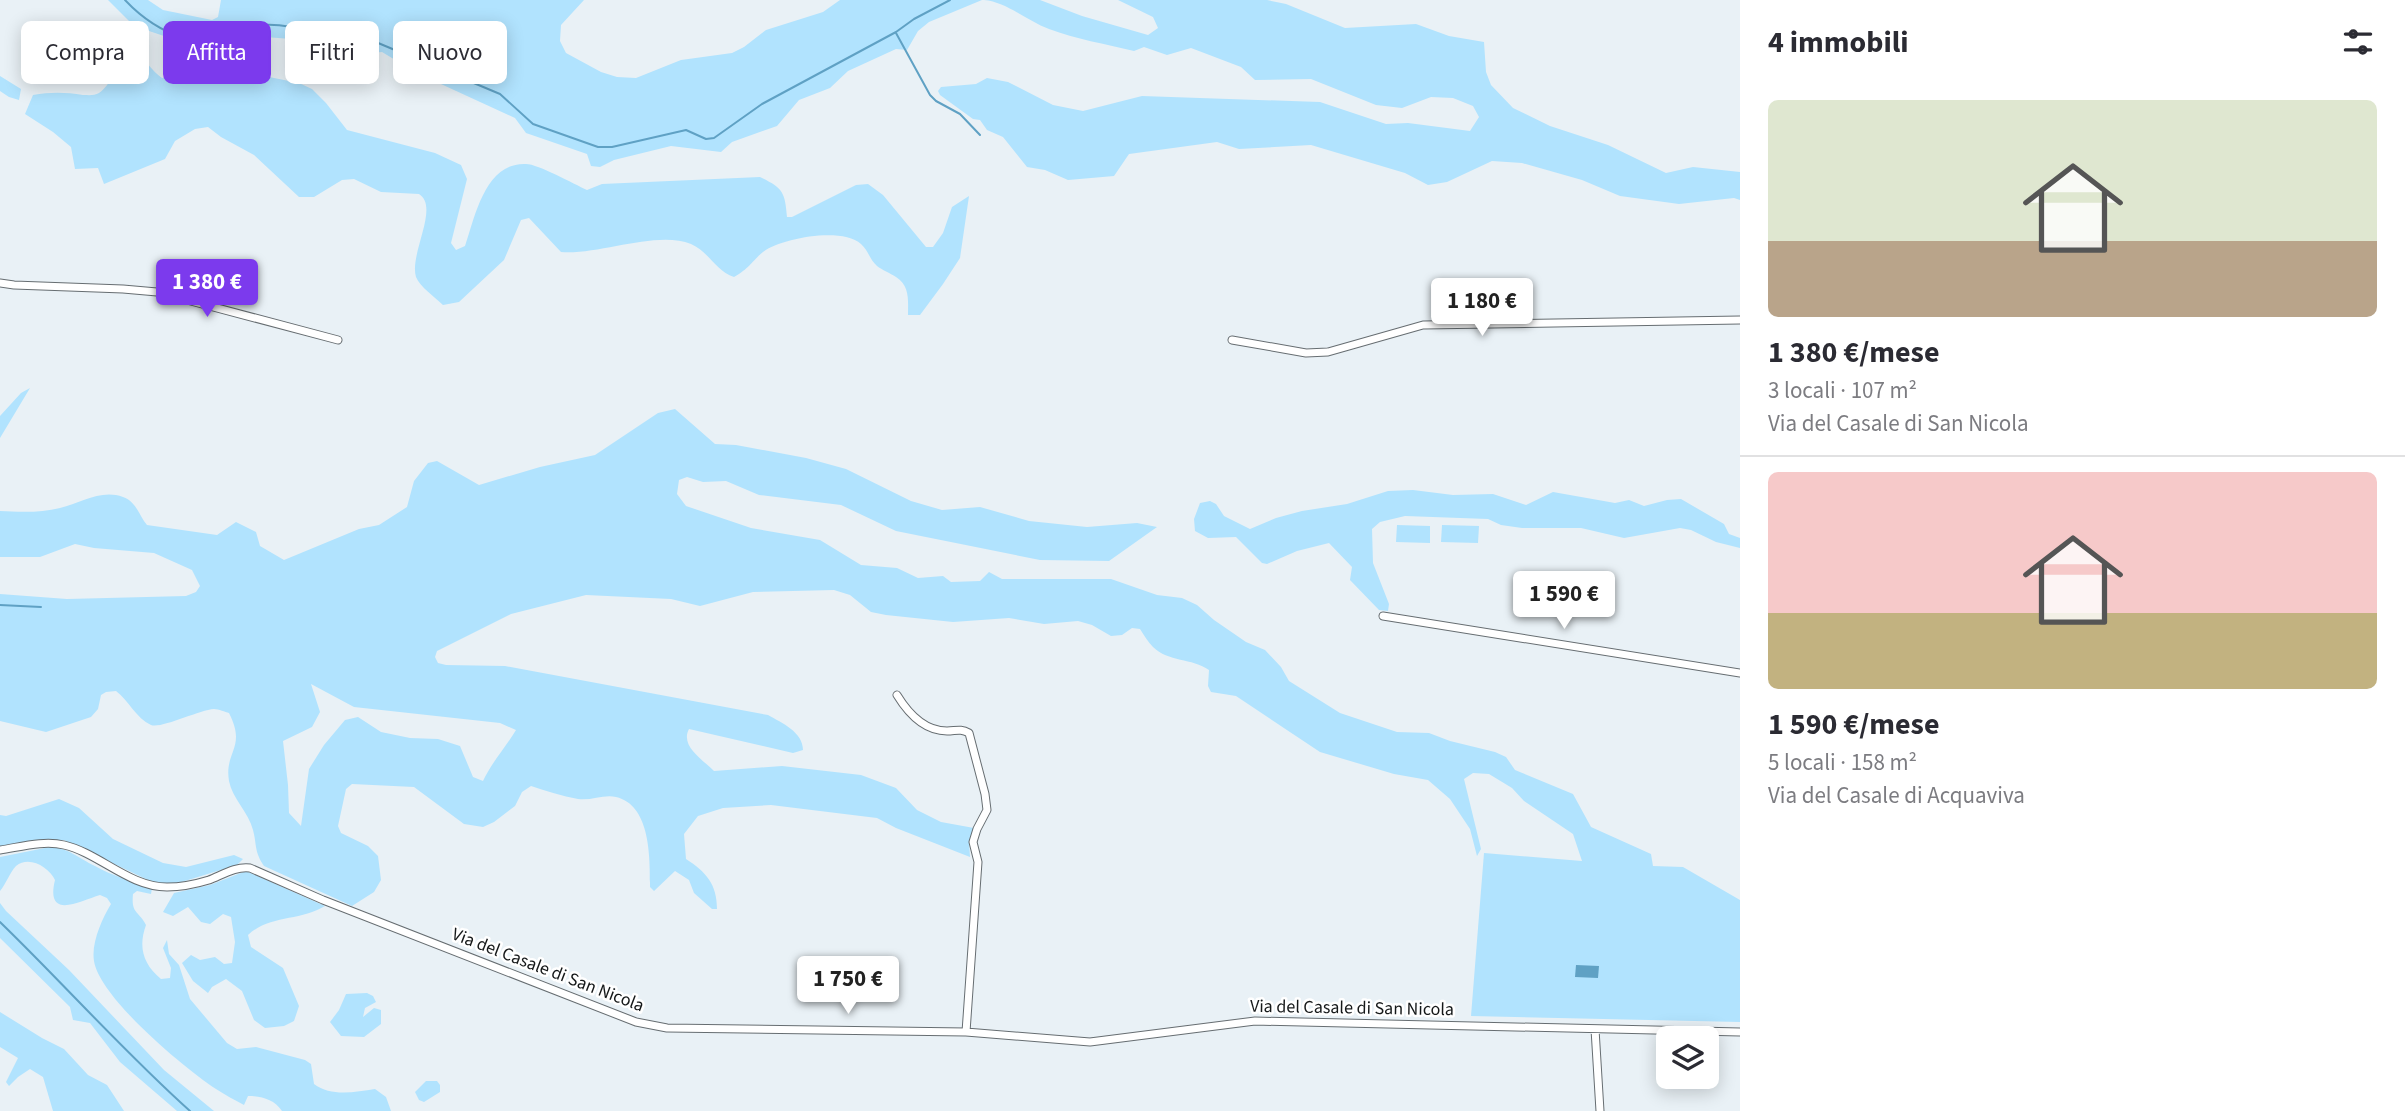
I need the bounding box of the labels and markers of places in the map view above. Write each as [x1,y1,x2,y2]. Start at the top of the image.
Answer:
pin: 1 380 € [142,260,272,319]
pin: 1 180 € [1417,278,1547,338]
pin: 1 590 € [1499,572,1629,631]
pin: 1 750 € [783,956,913,1016]

